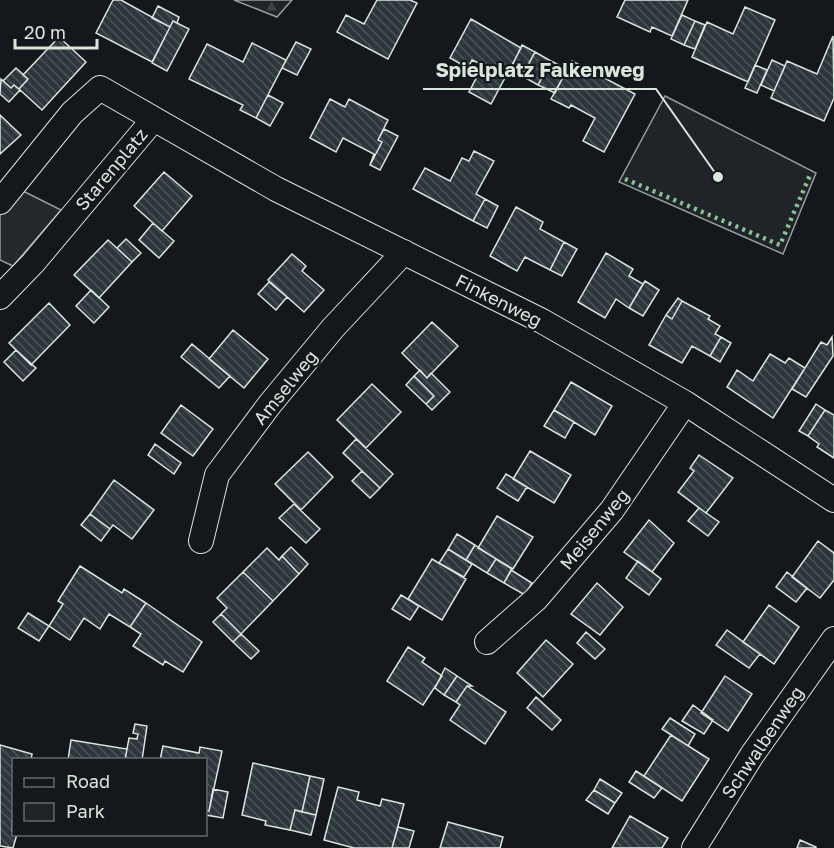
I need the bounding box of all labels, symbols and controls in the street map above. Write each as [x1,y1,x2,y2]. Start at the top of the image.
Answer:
scale bar [15,12,98,50]
text: 20 m [24,21,66,43]
callout: Spielplatz Falkenweg [423,51,656,89]
text: Spielplatz Falkenweg [435,57,645,81]
street label: Starenplatz [70,123,152,215]
street label: Finkenweg [452,269,546,331]
street label: Amselweg [248,345,322,429]
street label: Meisenweg [555,484,633,574]
street label: Schwalbenweg [716,682,808,802]
legend [12,758,207,836]
text: Road [66,770,110,792]
text: Park [66,800,105,822]

